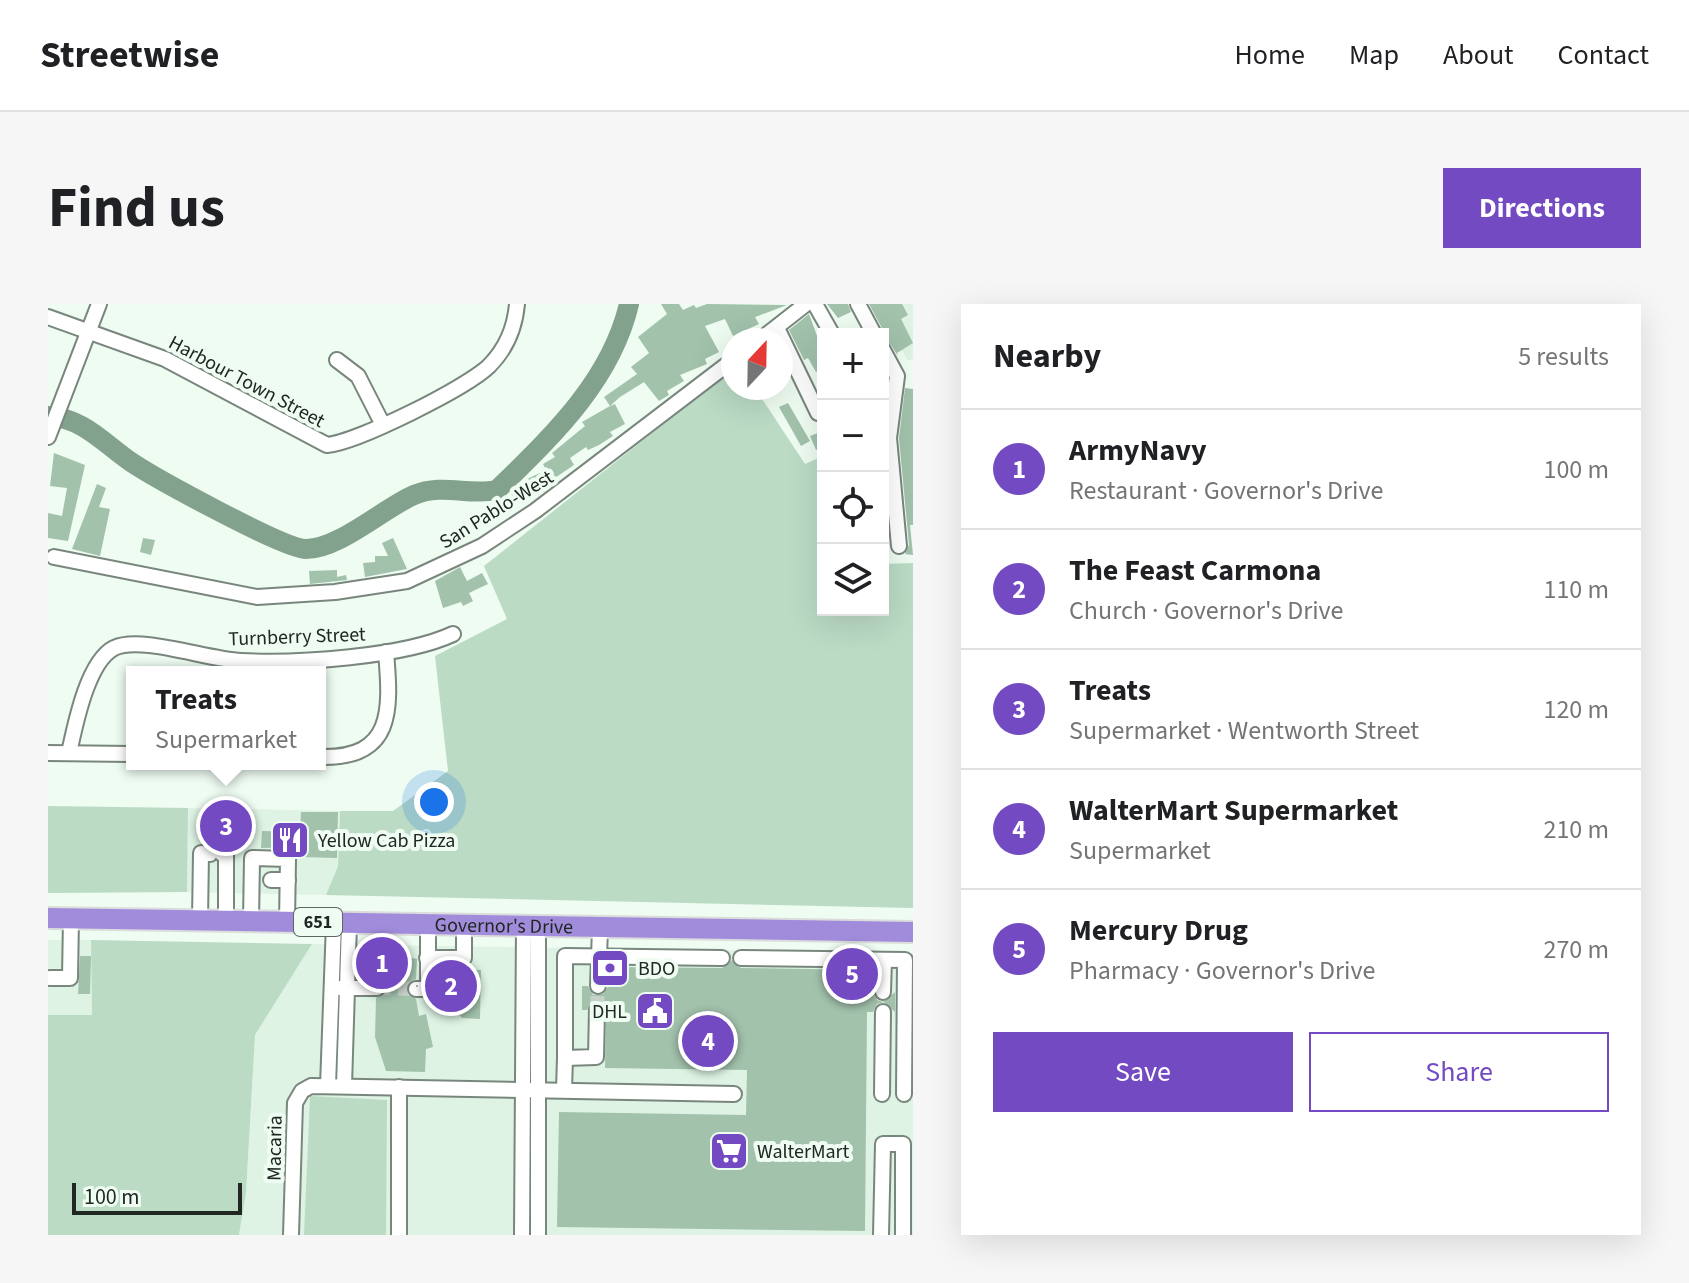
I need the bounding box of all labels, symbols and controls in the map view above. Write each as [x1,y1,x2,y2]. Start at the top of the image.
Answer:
text: Streetwise [40,28,219,82]
text: Home [1234,35,1305,75]
text: Map [1349,35,1399,75]
text: About [1443,35,1514,75]
text: Contact [1558,35,1649,75]
button: Directions [1443,168,1641,248]
text: Find us [48,169,225,248]
north arrow [721,328,793,400]
map controls [817,328,889,616]
button: + [817,328,889,400]
street label: Harbour Town Street [163,329,330,435]
text: Nearby [993,332,1101,381]
text: 5 results [1518,338,1609,375]
button: − [817,400,889,472]
text: ArmyNavy [1069,429,1207,472]
text: 1 [1012,451,1026,488]
text: 100 m [1543,451,1609,488]
street label: San Pablo-West [434,463,559,556]
button: locate [817,472,889,544]
text: Restaurant · Governor's Drive [1069,472,1383,509]
button: layers [817,544,889,616]
text: The Feast Carmona [1069,549,1321,592]
text: 2 [1012,571,1026,608]
text: 110 m [1543,571,1609,608]
text: Church · Governor's Drive [1069,592,1344,629]
street label: Turnberry Street [228,621,366,653]
popup [126,666,326,770]
text: Treats [1069,669,1151,712]
text: Treats [155,678,237,721]
text: 3 [1012,691,1026,728]
text: 120 m [1543,691,1609,728]
text: Supermarket · Wentworth Street [1069,712,1419,749]
text: Supermarket [155,721,297,758]
your location [414,782,454,822]
text: WalterMart Supermarket [1069,789,1398,832]
pin: 3 [200,796,252,856]
text: 4 [1012,811,1026,848]
text: 210 m [1543,811,1609,848]
restaurant icon: Yellow Cab Pizza [269,819,311,861]
place label: Yellow Cab Pizza [317,827,455,855]
text: Supermarket [1069,832,1211,869]
road number: 651 [294,908,342,936]
text: Mercury Drug [1069,909,1248,952]
street label: Governor's Drive [435,911,573,941]
text: 5 [1012,931,1026,968]
text: 270 m [1543,931,1609,968]
pin: 1 [356,933,408,993]
pin: 5 [826,944,878,1004]
bank icon: BDO [589,947,631,989]
text: Pharmacy · Governor's Drive [1069,952,1375,989]
place label: BDO [638,955,675,983]
pin: 2 [425,956,477,1016]
public building icon: DHL [634,990,676,1032]
place label: DHL [592,998,627,1026]
pin: 4 [682,1011,734,1071]
button: Save [993,1032,1293,1112]
button: Share [1309,1032,1609,1112]
street label: Macaria [260,1115,290,1181]
supermarket icon: WalterMart [708,1130,750,1172]
place label: WalterMart [757,1138,849,1166]
scale bar [72,1179,242,1215]
text: 100 m [84,1181,139,1213]

